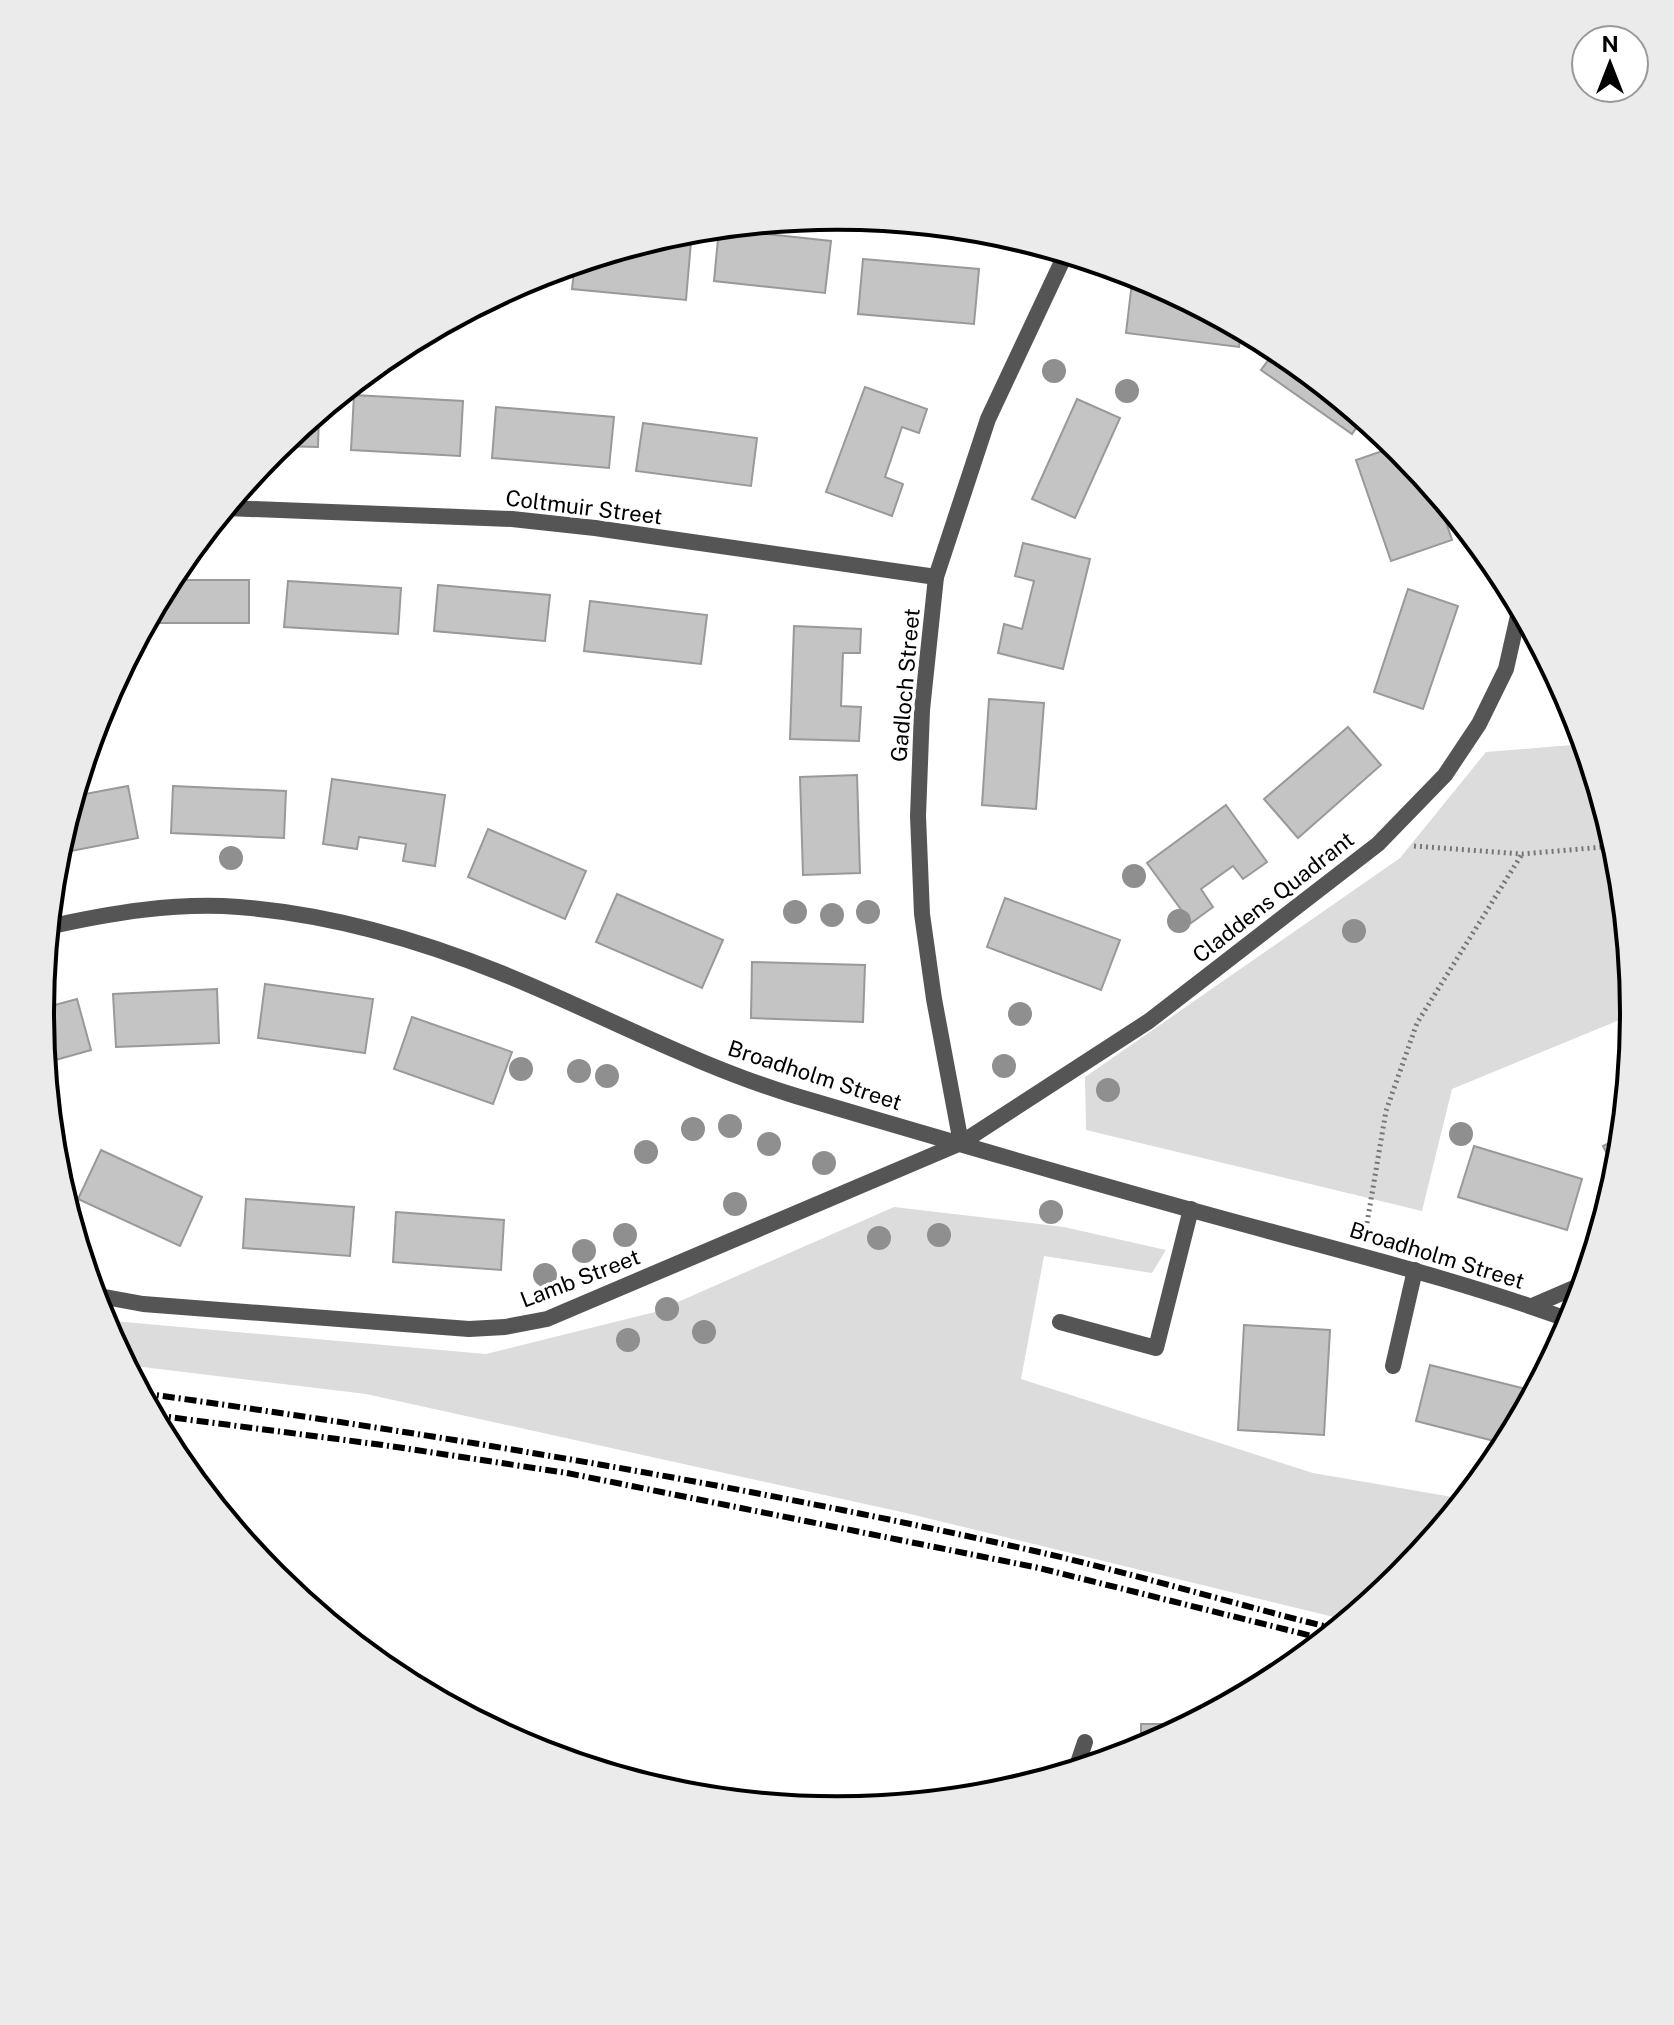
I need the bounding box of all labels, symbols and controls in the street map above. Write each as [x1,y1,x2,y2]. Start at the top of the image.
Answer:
north arrow [1570,24,1650,104]
text: N [1601,31,1619,57]
street label: Coltmuir Street [504,484,664,530]
street label: Gadloch Street [885,607,925,763]
street label: Claddens Quadrant [1187,826,1359,968]
street label: Broadholm Street [725,1035,905,1115]
street label: Broadholm Street [1347,1216,1527,1294]
street label: Lamb Street [516,1243,644,1313]

